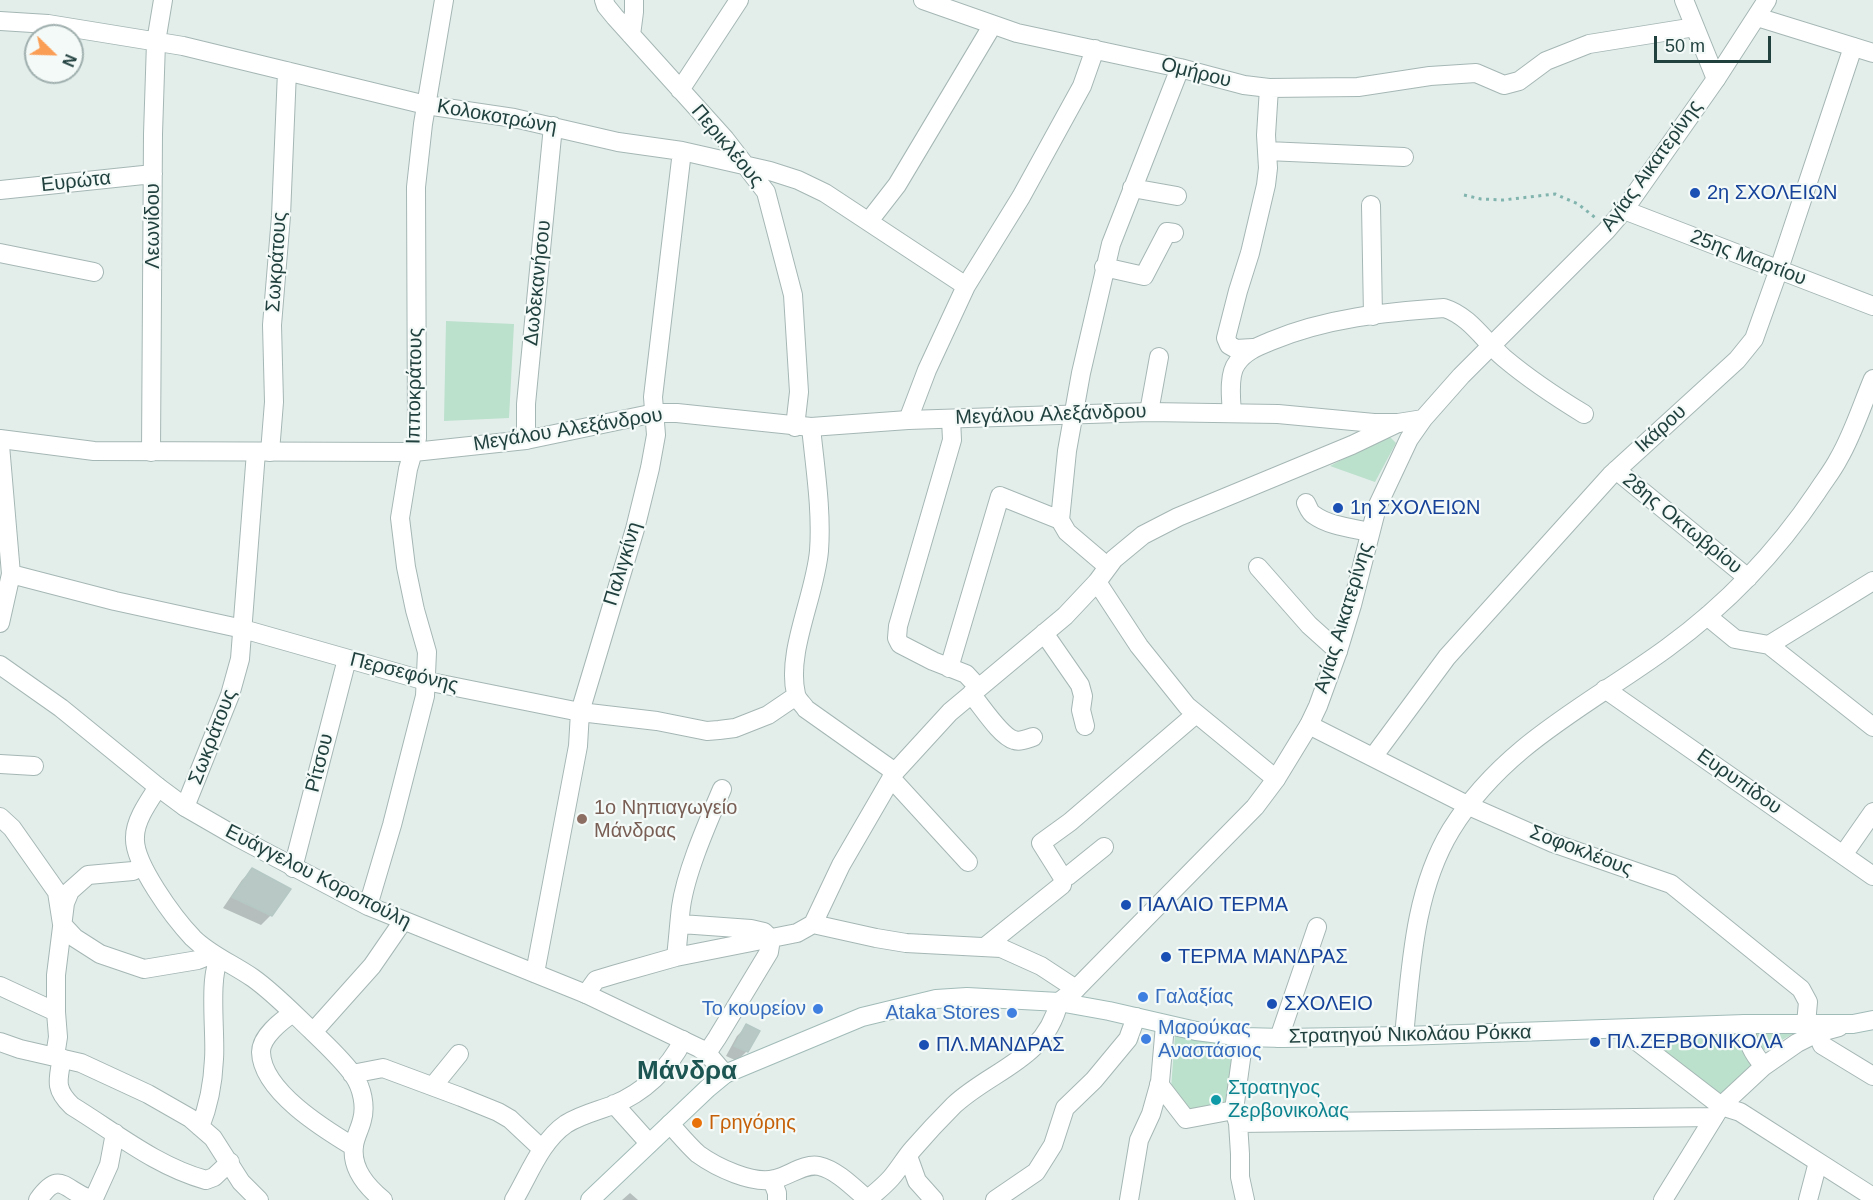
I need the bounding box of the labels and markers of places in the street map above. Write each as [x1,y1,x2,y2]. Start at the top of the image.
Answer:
place label: 2η ΣΧΟΛΕΙΩΝ [1707,181,1837,205]
marker: 2η ΣΧΟΛΕΙΩΝ [1688,186,1702,200]
place label: 1η ΣΧΟΛΕΙΩΝ [1350,496,1480,520]
marker: 1η ΣΧΟΛΕΙΩΝ [1331,501,1345,515]
place label: 1ο Νηπιαγωγείο Μάνδρας [594,796,737,843]
marker: 1ο Νηπιαγωγείο Μάνδρας [575,812,589,826]
place label: ΠΑΛΑΙΟ ΤΕΡΜΑ [1138,893,1288,917]
marker: ΠΑΛΑΙΟ ΤΕΡΜΑ [1119,898,1133,912]
place label: ΤΕΡΜΑ ΜΑΝΔΡΑΣ [1178,945,1348,969]
marker: ΤΕΡΜΑ ΜΑΝΔΡΑΣ [1159,950,1173,964]
place label: Γαλαξίας [1155,985,1233,1009]
marker: Γαλαξίας [1136,990,1150,1004]
place label: ΣΧΟΛΕΙΟ [1284,992,1373,1016]
place label: Το κουρείον [702,997,806,1021]
marker: ΣΧΟΛΕΙΟ [1265,997,1279,1011]
place label: Ataka Stores [885,1001,1000,1025]
marker: Το κουρείον [811,1002,825,1016]
marker: Ataka Stores [1005,1006,1019,1020]
place label: Μαρούκας Αναστάσιος [1158,1016,1262,1063]
place label: ΠΛ.ΖΕΡΒΟΝΙΚΟΛΑ [1607,1030,1783,1054]
marker: Μαρούκας Αναστάσιος [1139,1032,1153,1046]
place label: ΠΛ.ΜΑΝΔΡΑΣ [936,1033,1065,1057]
marker: ΠΛ.ΖΕΡΒΟΝΙΚΟΛΑ [1588,1035,1602,1049]
marker: ΠΛ.ΜΑΝΔΡΑΣ [917,1038,931,1052]
place label: Στρατηγος Ζερβονικολας [1228,1076,1349,1123]
marker: Στρατηγος Ζερβονικολας [1209,1093,1223,1107]
place label: Γρηγόρης [709,1111,796,1135]
marker: Γρηγόρης [690,1116,704,1130]

